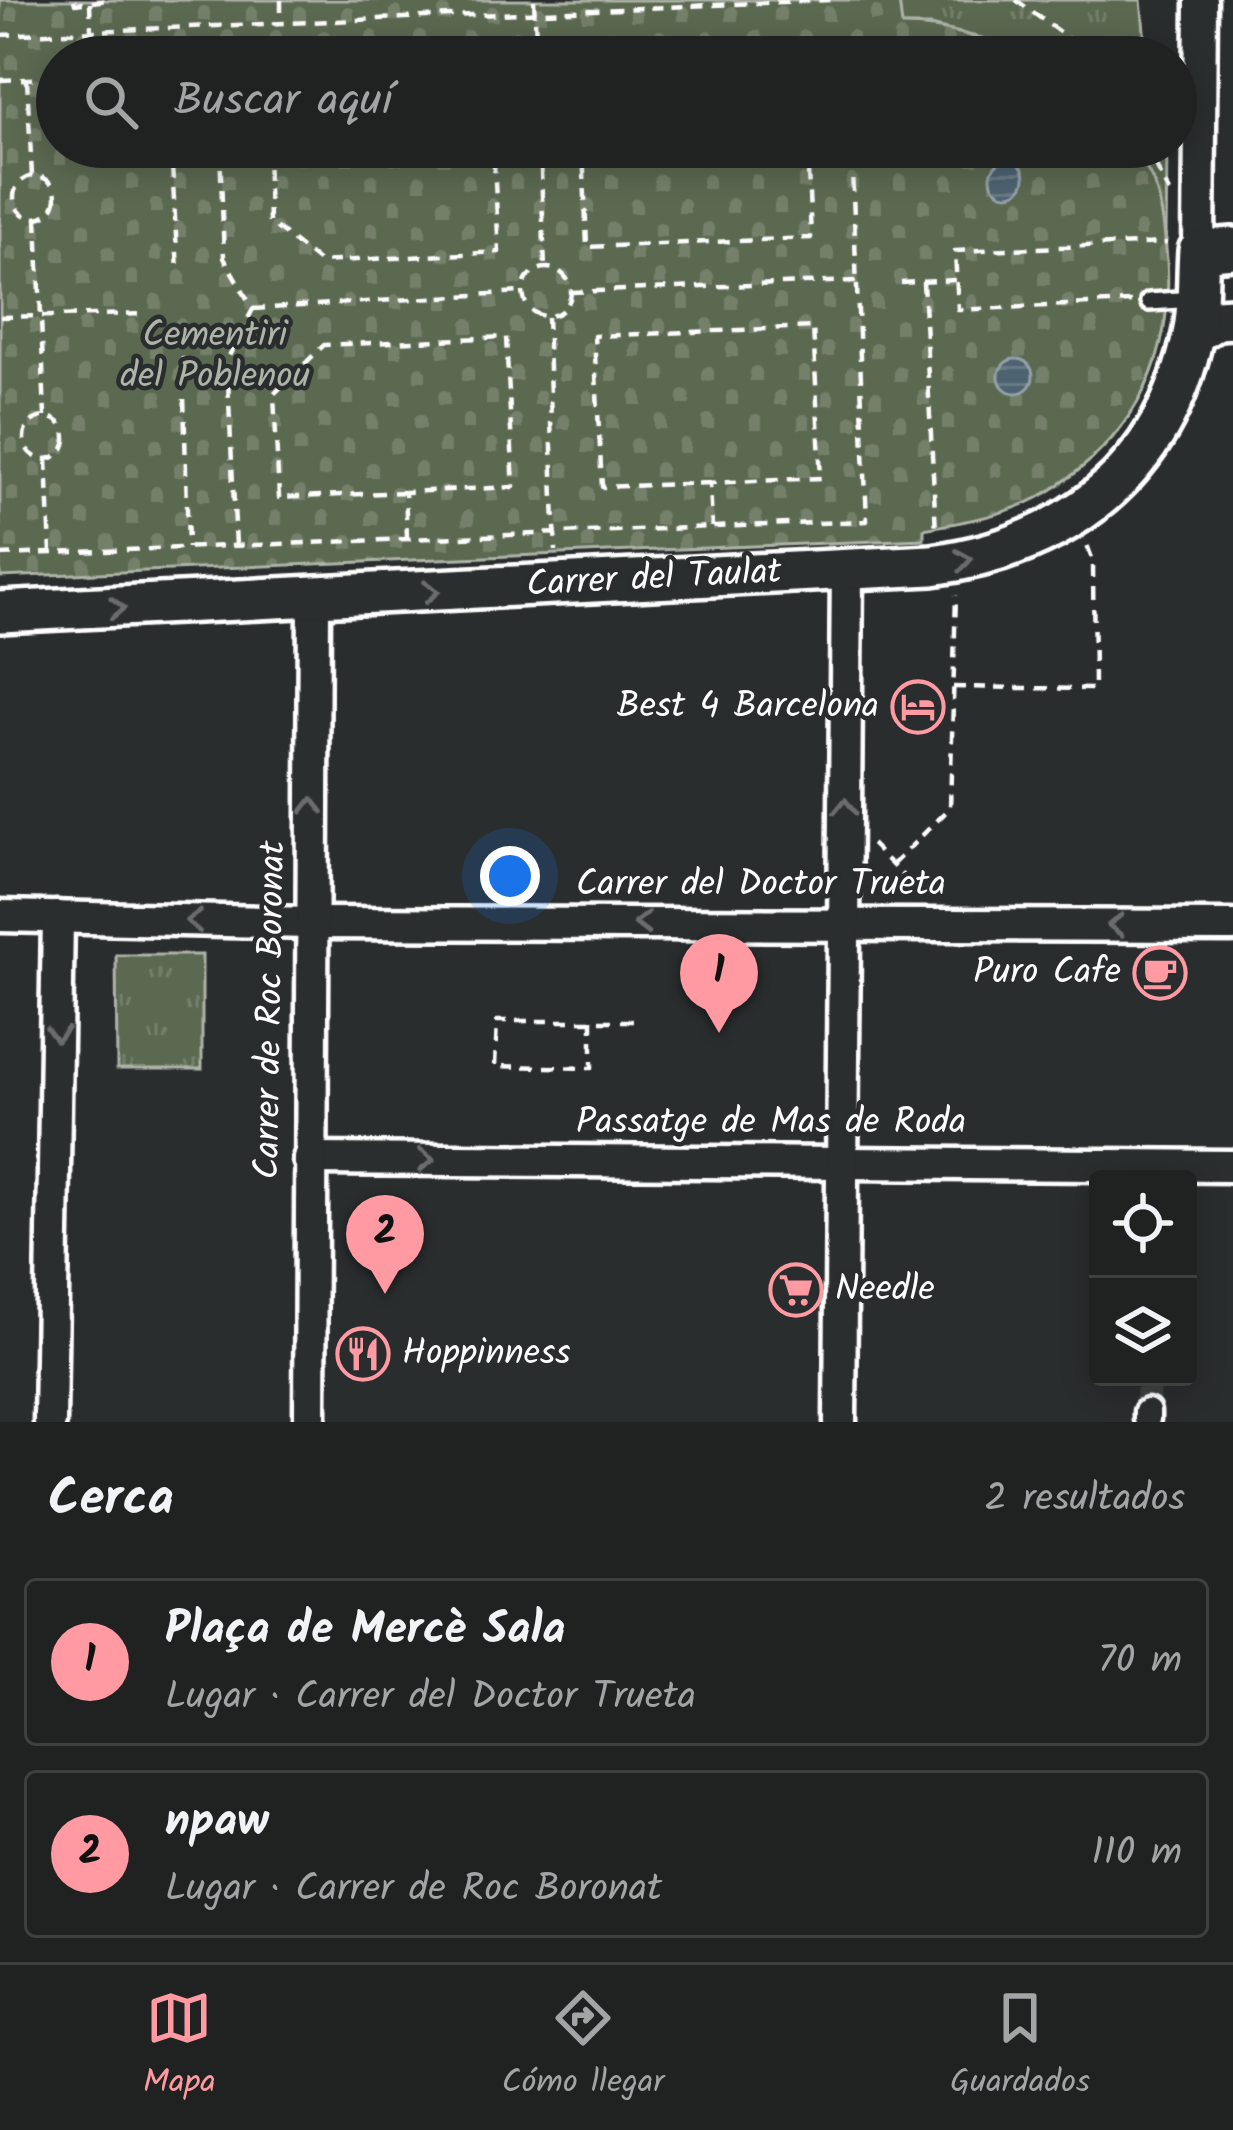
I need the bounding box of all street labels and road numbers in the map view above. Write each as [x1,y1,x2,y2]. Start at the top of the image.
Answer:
street label: Carrer del Taulat [525,544,784,614]
street label: Carrer de Roc Boronat [240,839,302,1180]
street label: Carrer del Doctor Trueta [576,857,946,914]
street label: Passatge de Mas de Roda [576,1095,966,1152]

